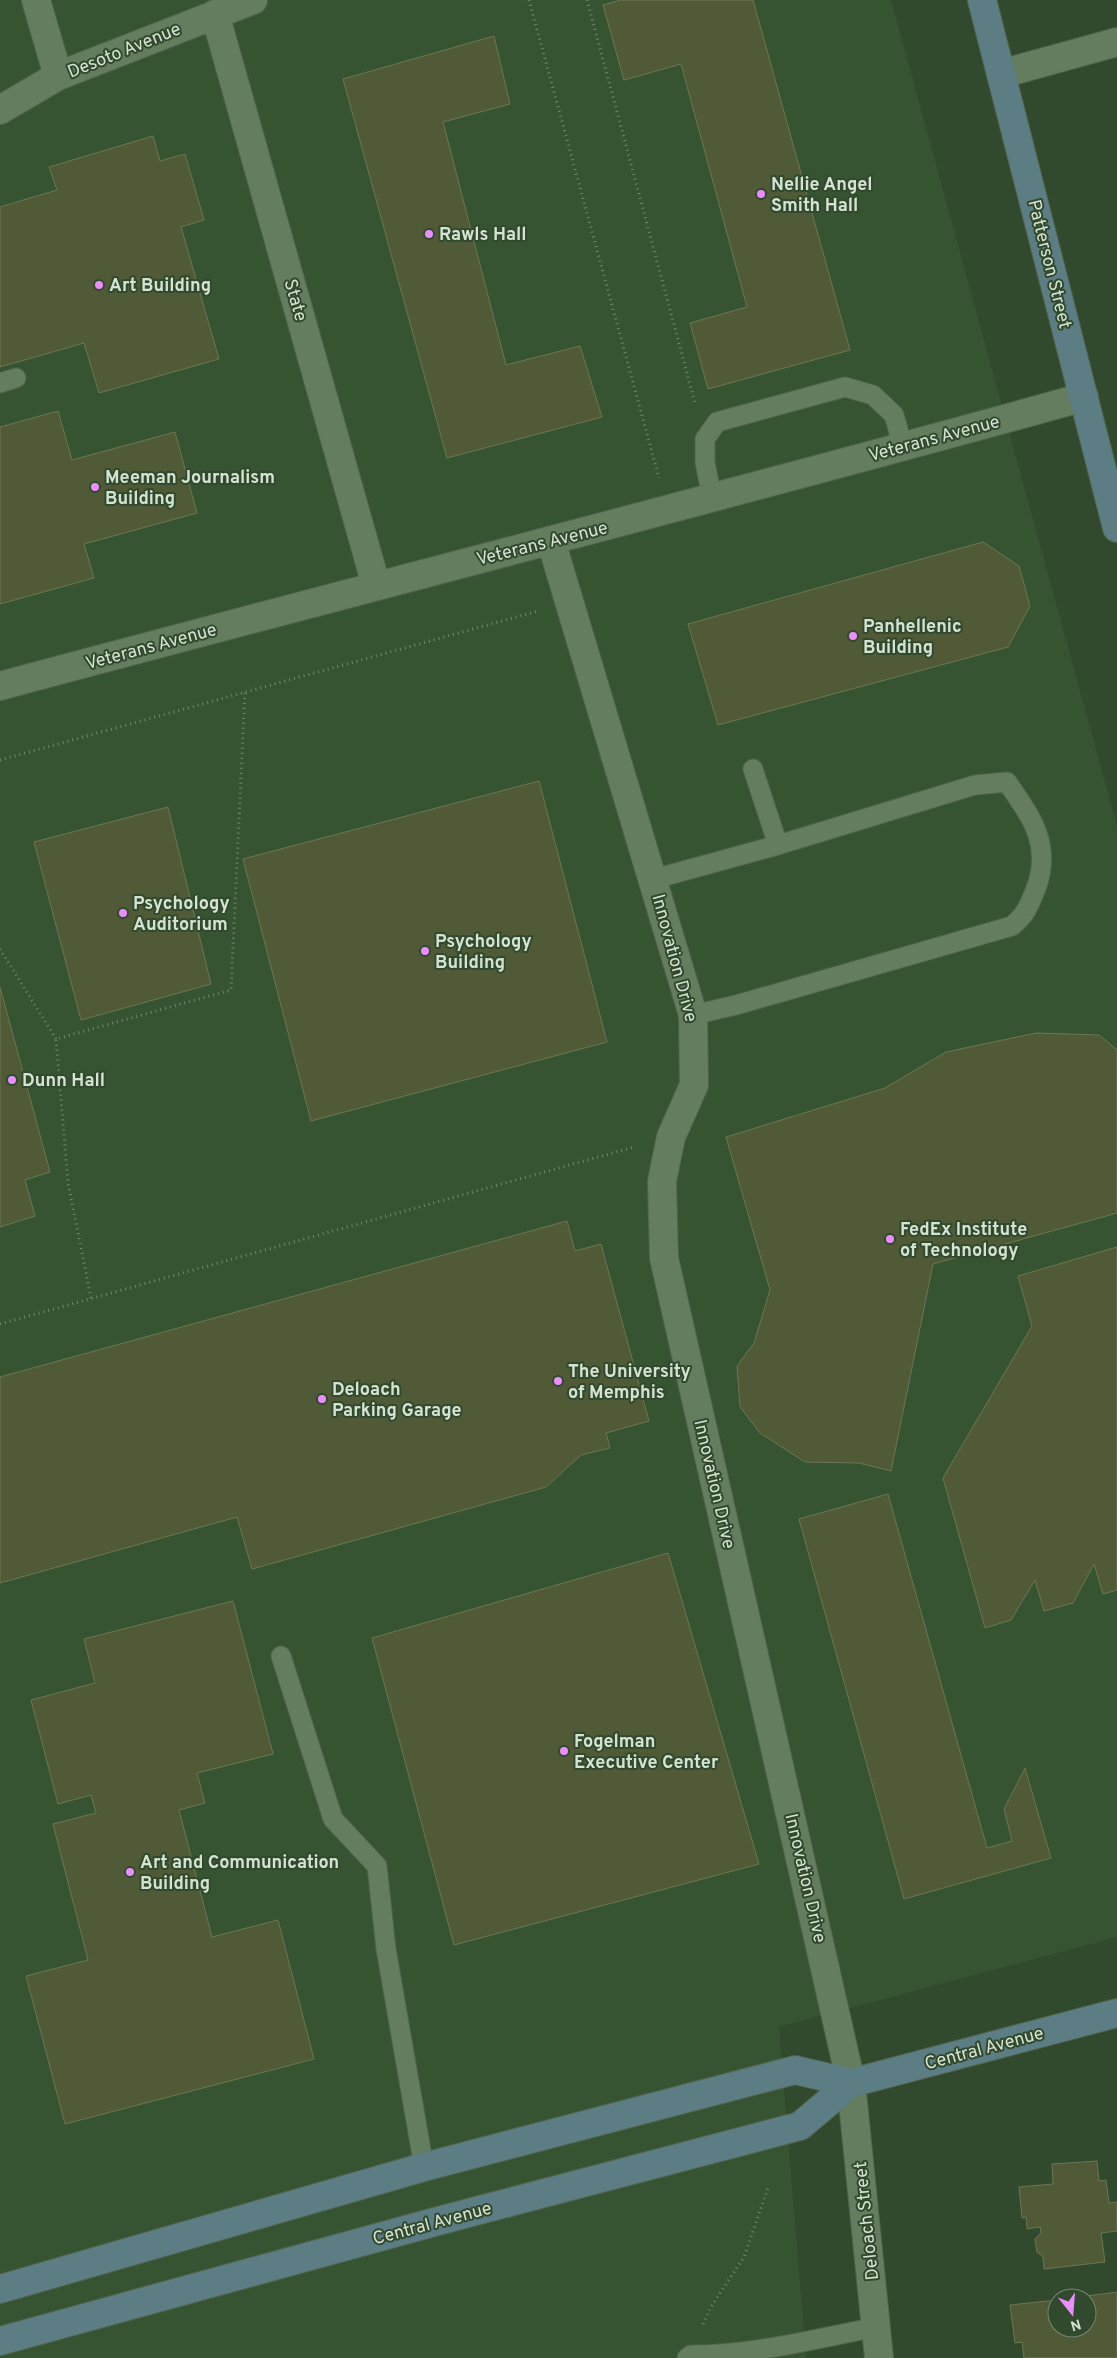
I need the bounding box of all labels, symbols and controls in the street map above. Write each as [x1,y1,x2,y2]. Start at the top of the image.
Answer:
street label: Desoto Avenue [65,18,185,85]
place label: Nellie Angel Smith Hall [771,174,872,218]
marker: Nellie Angel Smith Hall [755,188,767,200]
street label: Patterson Street [1021,197,1076,331]
place label: Rawls Hall [439,224,526,247]
marker: Rawls Hall [423,228,435,240]
place label: Art Building [109,275,211,298]
street label: State [278,277,312,324]
marker: Art Building [93,279,105,291]
street label: Veterans Avenue [866,411,1002,468]
place label: Meeman Journalism Building [105,467,275,511]
marker: Meeman Journalism Building [89,481,101,493]
street label: Veterans Avenue [474,517,610,572]
place label: Panhellenic Building [863,616,962,660]
street label: Veterans Avenue [83,619,219,676]
marker: Panhellenic Building [847,630,859,642]
street label: Innovation Drive [645,892,702,1025]
place label: Psychology Auditorium [133,893,230,937]
marker: Psychology Auditorium [117,907,129,919]
place label: Psychology Building [435,931,532,975]
marker: Psychology Building [419,945,431,957]
place label: Dunn Hall [22,1070,105,1093]
marker: Dunn Hall [6,1074,18,1086]
place label: FedEx Institute of Technology [900,1219,1027,1263]
marker: FedEx Institute of Technology [884,1233,896,1245]
place label: The University of Memphis [568,1361,691,1405]
marker: The University of Memphis [552,1375,564,1387]
place label: Deloach Parking Garage [332,1379,461,1423]
marker: Deloach Parking Garage [316,1393,328,1405]
street label: Innovation Drive [688,1418,740,1551]
place label: Fogelman Executive Center [574,1731,719,1775]
marker: Fogelman Executive Center [558,1745,570,1757]
street label: Innovation Drive [779,1812,831,1945]
place label: Art and Communication Building [140,1852,339,1896]
marker: Art and Communication Building [124,1866,136,1878]
street label: Central Avenue [922,2023,1046,2076]
street label: Deloach Street [850,2160,885,2281]
street label: Central Avenue [370,2198,494,2251]
north arrow [1047,2288,1097,2338]
text: N [1068,2314,1083,2334]

